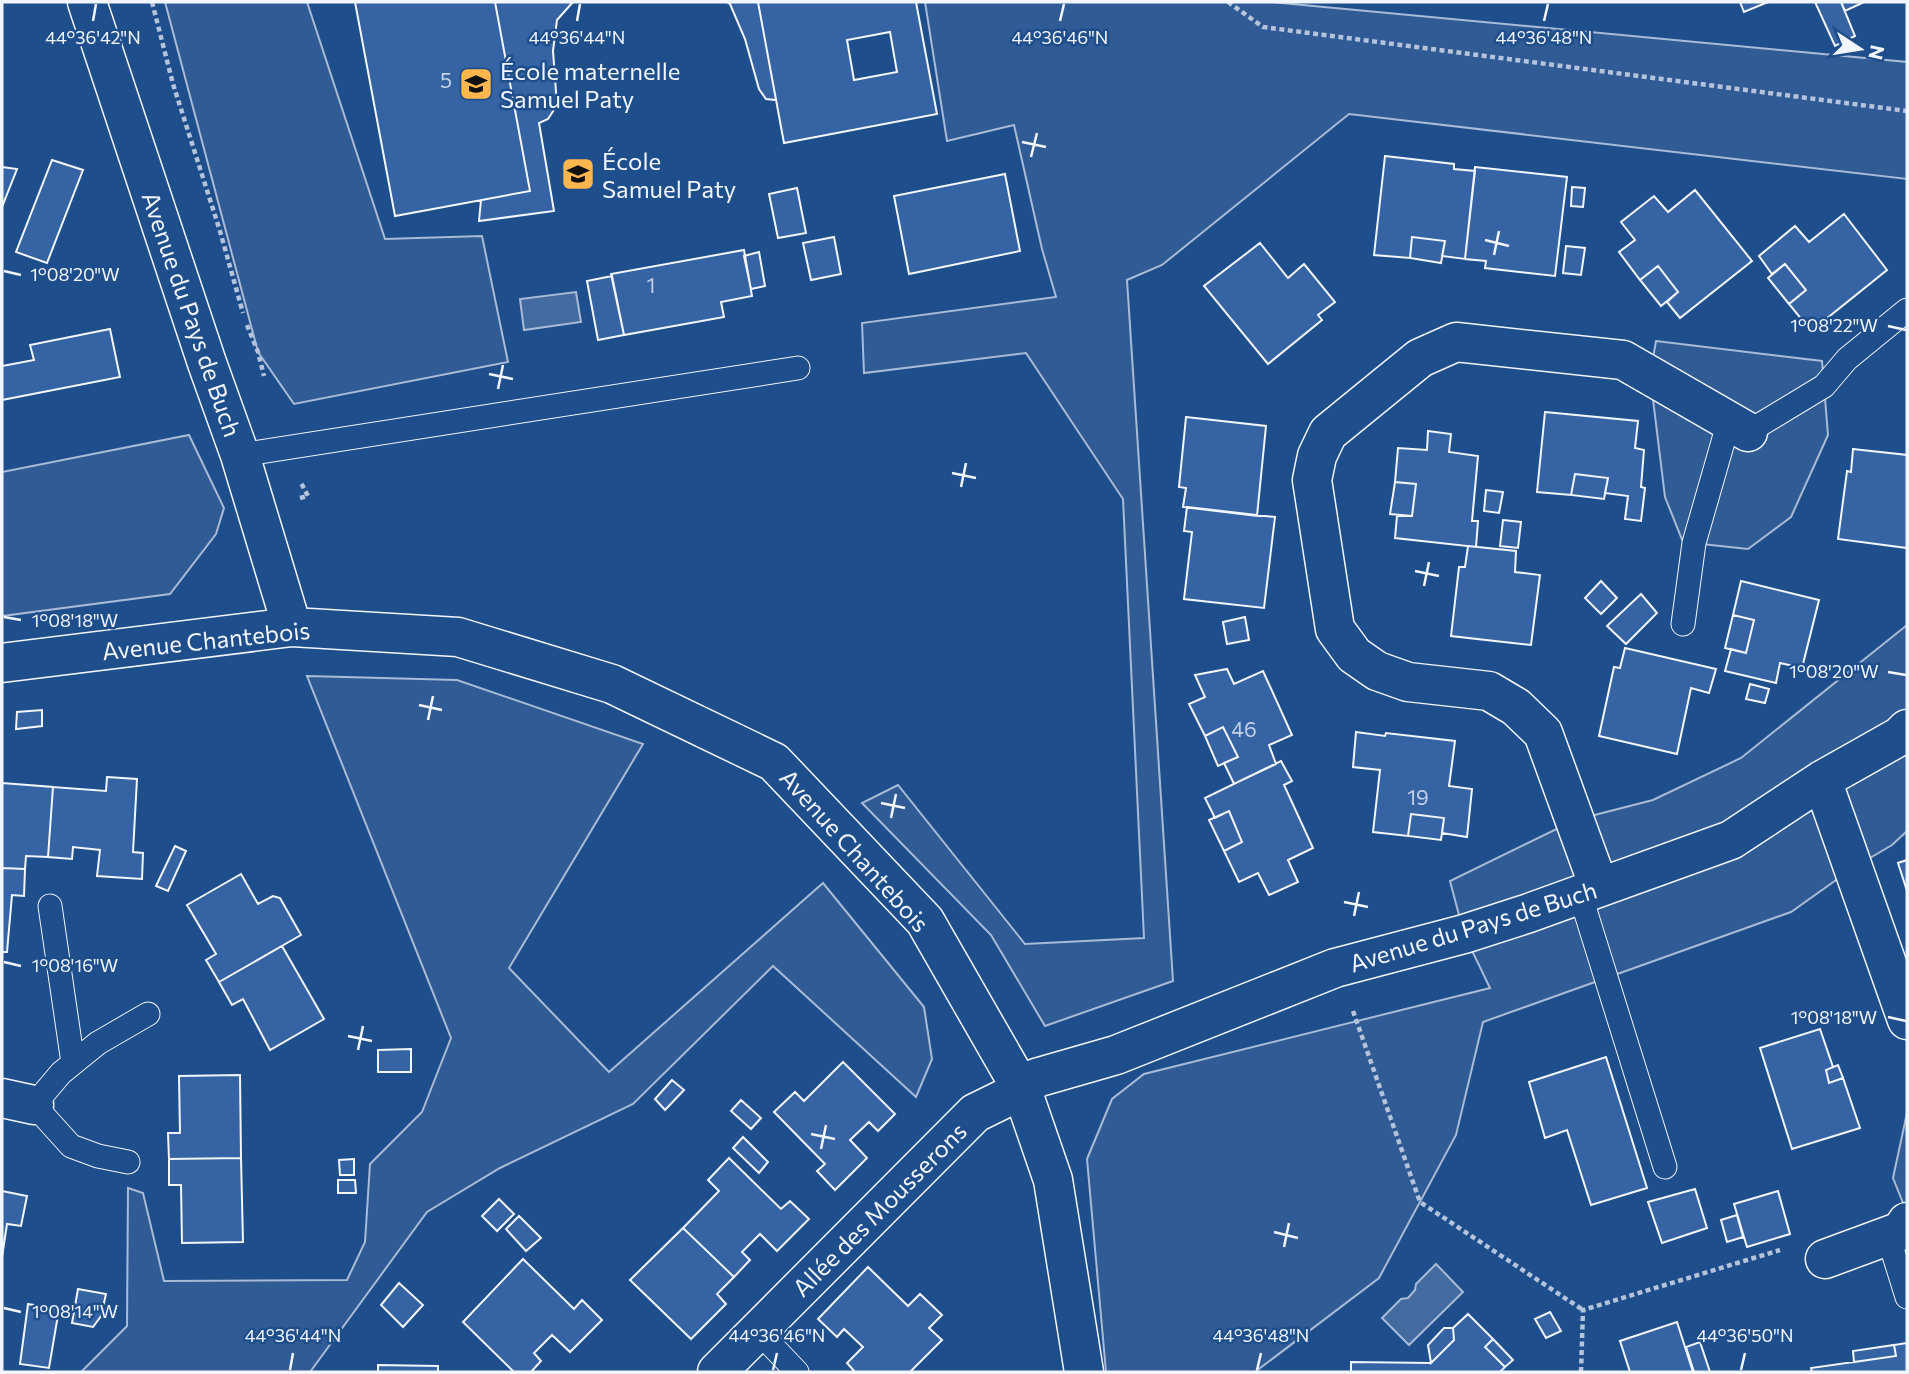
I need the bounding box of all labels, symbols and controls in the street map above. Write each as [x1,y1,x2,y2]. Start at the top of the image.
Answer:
north arrow [1825,14,1895,84]
text: 44°36'42"N [45,26,141,48]
text: 44°36'44"N [529,26,625,48]
text: 44°36'46"N [1012,26,1108,48]
text: 44°36'48"N [1496,26,1592,48]
text: N [1864,43,1890,62]
place label: École maternelle Samuel Paty [500,56,680,113]
school or university icon: École maternelle Samuel Paty [457,65,495,103]
house number: 5 [440,67,452,92]
place label: École Samuel Paty [602,146,736,203]
school or university icon: École Samuel Paty [559,155,597,193]
street label: Avenue du Pays de Buch [136,188,248,440]
text: 1°08'20"W [30,263,120,285]
house number: 1 [647,272,655,297]
text: 1°08'22"W [1790,314,1878,336]
text: 1°08'18"W [32,609,118,631]
street label: Avenue Chantebois [101,615,311,665]
text: 1°08'20"W [1789,660,1879,682]
house number: 46 [1231,716,1257,741]
street label: Avenue Chantebois [774,763,936,937]
house number: 19 [1407,784,1429,809]
street label: Avenue du Pays de Buch [1346,875,1600,977]
text: 1°08'16"W [32,954,118,976]
text: 1°08'18"W [1791,1006,1877,1028]
street label: Allée des Mousserons [786,1116,972,1302]
text: 1°08'14"W [32,1300,118,1322]
text: 44°36'44"N [245,1324,341,1346]
text: 44°36'46"N [729,1324,825,1346]
text: 44°36'48"N [1213,1324,1309,1346]
text: 44°36'50"N [1696,1324,1794,1346]

